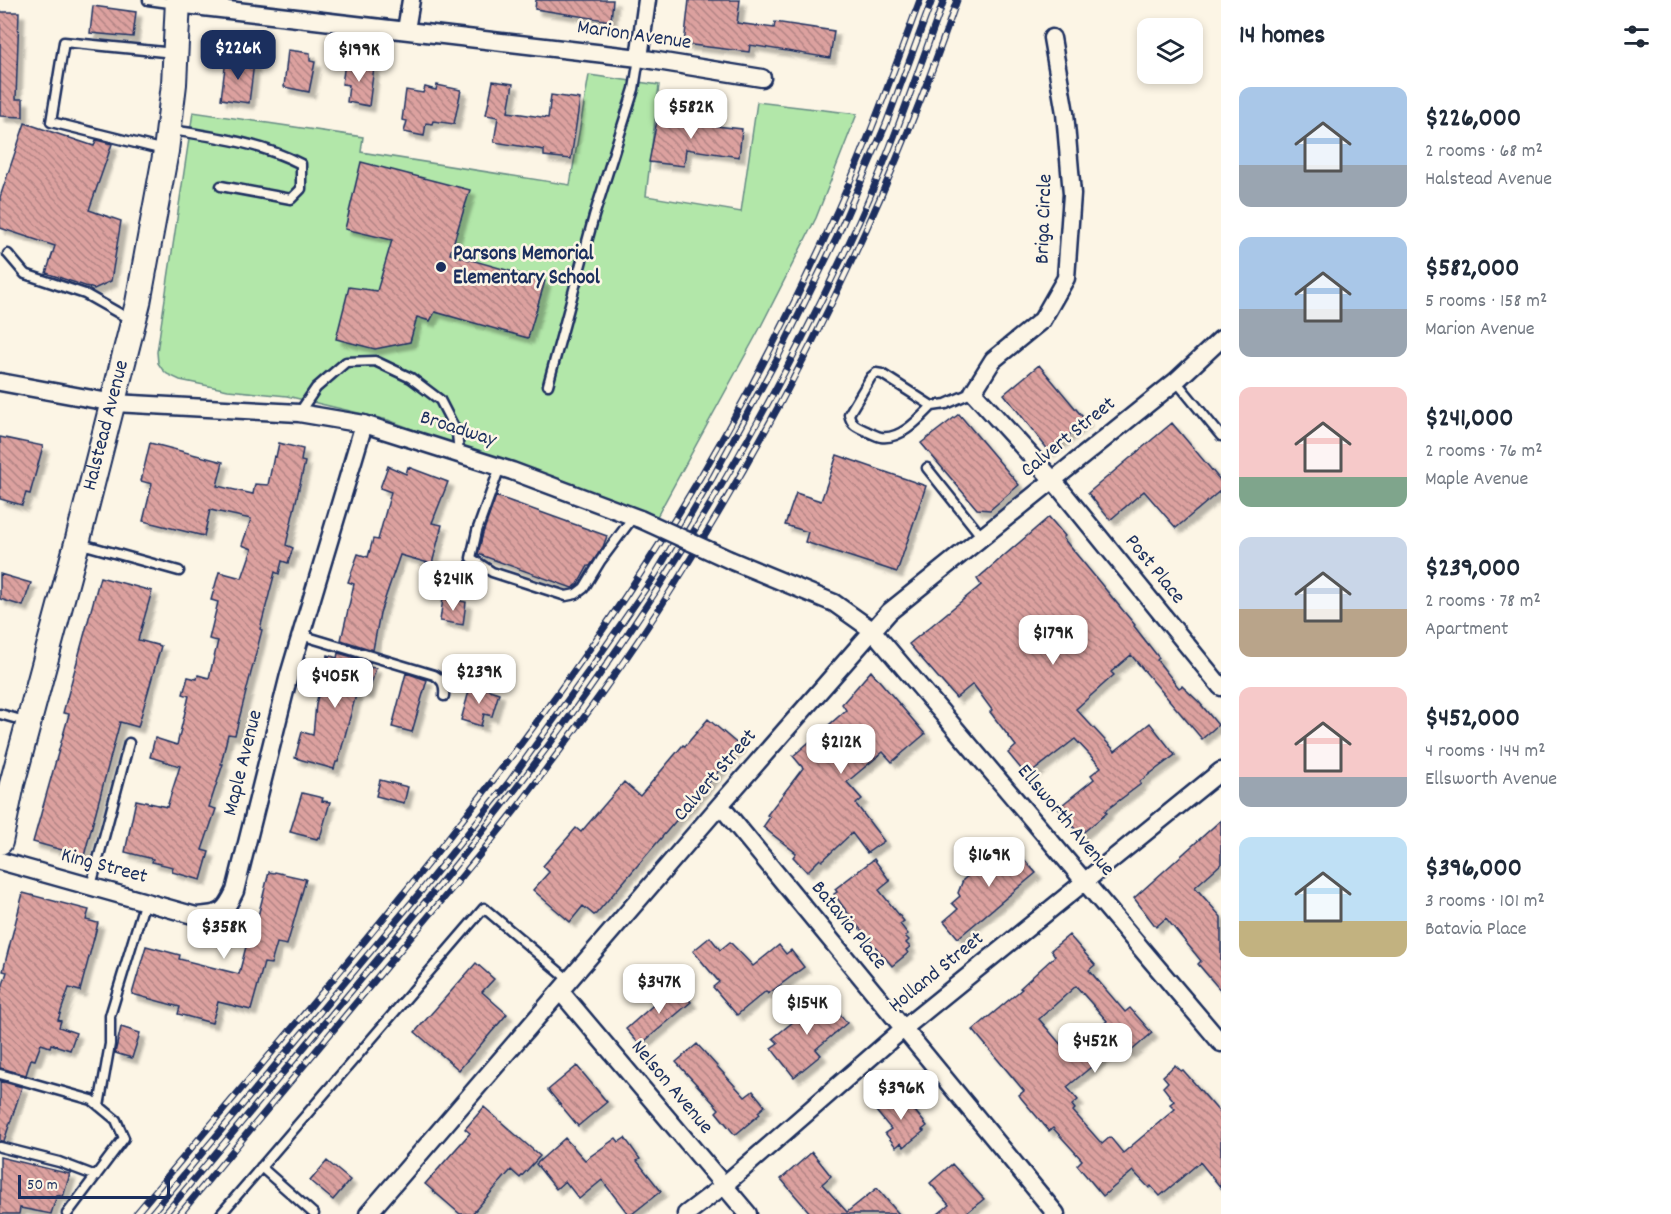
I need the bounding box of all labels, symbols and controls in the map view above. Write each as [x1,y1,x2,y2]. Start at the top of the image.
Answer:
street label: Marion Avenue [575,13,693,59]
map controls [1137,18,1203,84]
button: layers [1137,18,1203,84]
text: 14 homes [1239,18,1325,55]
icon: filters [1620,20,1653,53]
pin: $226K [196,30,280,81]
pin: $199K [317,32,401,83]
text: $226K [215,35,261,63]
text: $199K [338,37,380,65]
pin: $582K [649,89,733,140]
text: $582K [668,94,714,122]
text: $226,000 [1425,101,1521,138]
icon: home [1287,111,1359,183]
text: 2 rooms · 68 m² [1425,138,1543,166]
text: Halstead Avenue [1425,166,1552,194]
street label: Briga Circle [1028,173,1062,265]
place label: Parsons Memorial Elementary School [453,240,601,294]
text: $582,000 [1425,251,1519,288]
marker: Parsons Memorial Elementary School [434,260,448,274]
icon: home [1287,261,1359,333]
text: 5 rooms · 158 m² [1425,288,1547,316]
text: Marion Avenue [1425,316,1535,344]
street label: Halstead Avenue [76,357,138,494]
street label: Calvert Street [1015,390,1123,486]
text: $241,000 [1425,401,1513,438]
street label: Broadway [416,404,501,457]
icon: home [1287,411,1359,483]
text: 2 rooms · 76 m² [1425,438,1543,466]
text: Maple Avenue [1425,466,1528,494]
street label: Post Place [1116,529,1192,611]
text: $239,000 [1425,551,1520,588]
pin: $241K [411,561,495,612]
icon: home [1287,561,1359,633]
text: $241K [433,566,473,594]
text: 2 rooms · 78 m² [1425,588,1541,616]
pin: $179K [1011,615,1095,666]
text: Apartment [1425,616,1508,644]
text: $179K [1033,620,1073,648]
pin: $239K [437,654,521,705]
pin: $405K [293,658,377,709]
text: $239K [456,659,502,687]
text: $405K [311,663,359,691]
text: $452,000 [1425,701,1520,738]
street label: Maple Avenue [216,707,272,819]
icon: home [1287,711,1359,783]
street label: Calvert Street [667,723,765,829]
pin: $212K [799,724,883,775]
text: $212K [820,729,862,757]
text: 4 rooms · 144 m² [1425,738,1546,766]
street label: Ellsworth Avenue [1009,758,1121,884]
text: Ellsworth Avenue [1425,766,1557,794]
pin: $169K [947,837,1031,888]
street label: King Street [57,841,151,893]
text: $169K [968,842,1010,870]
text: $396,000 [1425,851,1522,888]
icon: home [1287,861,1359,933]
street label: Batavia Place [803,875,893,977]
text: 3 rooms · 101 m² [1425,888,1545,916]
pin: $358K [182,909,266,960]
text: $358K [201,914,247,942]
text: Batavia Place [1425,916,1527,944]
street label: Holland Street [883,925,991,1021]
pin: $347K [617,964,701,1015]
text: $347K [637,969,681,997]
pin: $154K [765,985,849,1036]
text: $154K [786,990,828,1018]
pin: $452K [1053,1023,1137,1074]
text: $452K [1072,1028,1118,1056]
street label: Nelson Avenue [623,1034,719,1142]
pin: $396K [859,1070,943,1121]
text: $396K [877,1075,925,1103]
scale bar [18,1172,170,1200]
text: 50 m [27,1174,58,1197]

